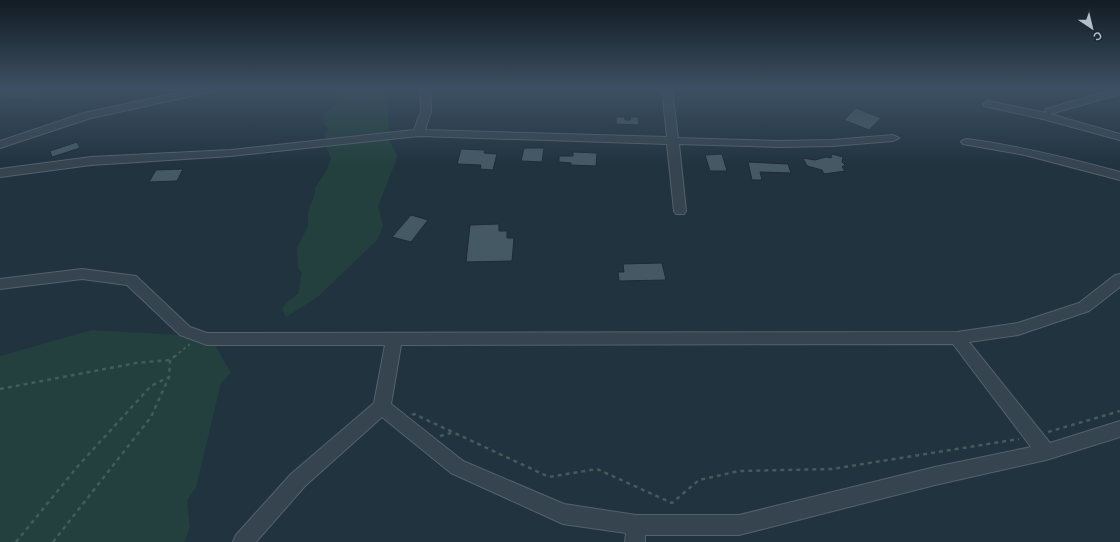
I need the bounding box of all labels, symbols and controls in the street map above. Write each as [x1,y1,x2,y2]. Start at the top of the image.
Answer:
north arrow [1072,8,1112,48]
text: С [1091,29,1104,43]

